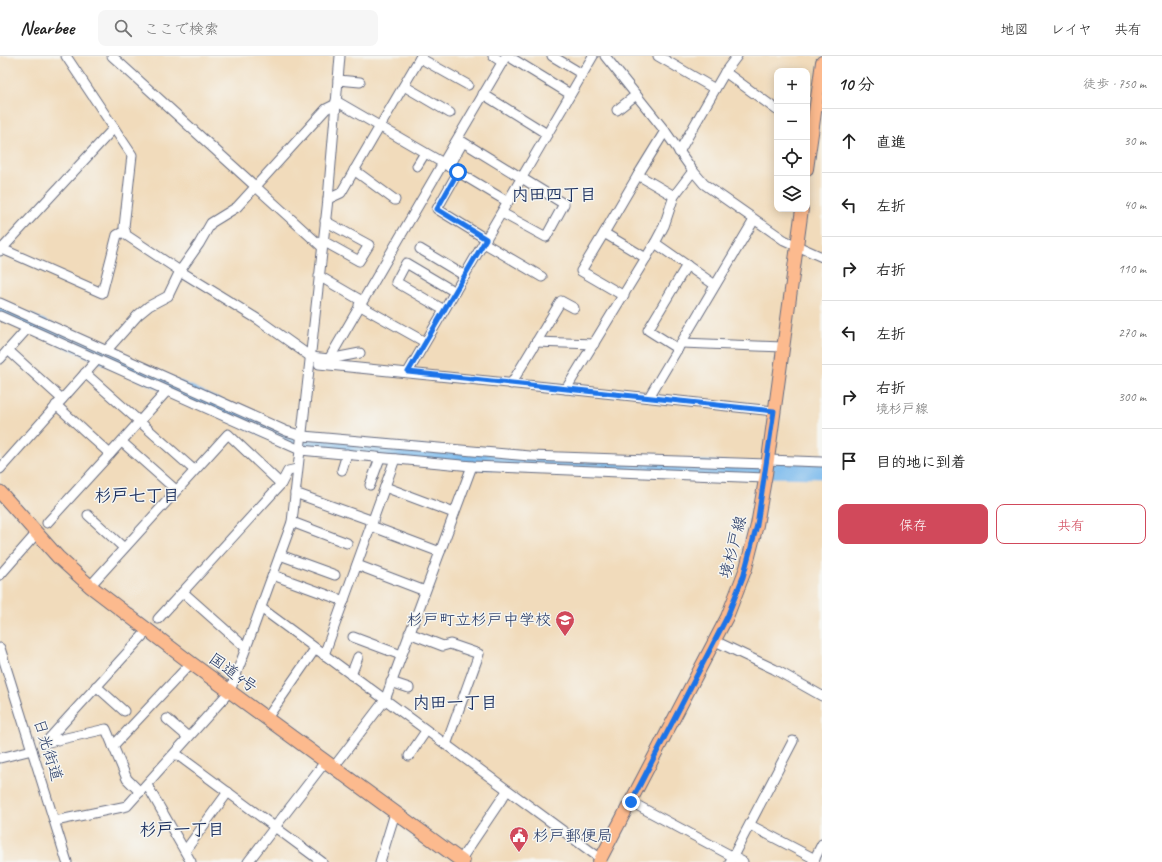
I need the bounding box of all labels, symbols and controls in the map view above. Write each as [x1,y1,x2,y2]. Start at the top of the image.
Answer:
search box [98,10,378,46]
text: Nearbee [20,16,74,40]
icon: search [112,17,134,39]
text: ここで検索 [144,20,219,39]
text: 地図 [1001,21,1029,38]
text: レイヤ [1051,21,1092,38]
text: 共有 [1114,21,1142,38]
map controls [774,68,810,212]
button: + [774,68,810,104]
text: 10 分 [838,74,874,95]
text: 徒歩 · 750 m [1083,76,1146,92]
button: − [774,104,810,140]
icon: ahead [838,130,860,152]
text: 直進 [876,133,906,152]
text: 30 m [1124,133,1146,149]
button: locate [774,140,810,176]
route start [449,163,467,181]
button: layers [774,176,810,212]
district label: 内田四丁目 [512,184,597,205]
icon: left [838,194,860,216]
text: 左折 [876,197,906,216]
text: 40 m [1124,197,1146,213]
icon: right [838,258,860,280]
text: 右折 [876,261,906,280]
text: 110 m [1118,261,1146,277]
icon: left [838,322,860,344]
text: 左折 [876,325,906,344]
text: 270 m [1118,325,1146,341]
text: 右折 [876,379,906,398]
icon: right [838,386,860,408]
text: 300 m [1118,389,1146,405]
text: 境杉戸線 [876,401,928,417]
icon: arrive [838,450,860,472]
text: 目的地に到着 [876,453,966,472]
district label: 杉戸七丁目 [95,485,180,506]
button: 保存 [838,504,988,544]
button: 共有 [996,504,1146,544]
street label: 境杉戸線 [715,513,751,581]
school or university icon: 杉戸町立杉戸中学校 [554,609,576,637]
place label: 杉戸町立杉戸中学校 [407,610,551,630]
street label: 国道4号 [205,649,261,697]
district label: 内田一丁目 [413,692,498,713]
street label: 日光街道 [29,716,67,784]
route end [622,793,640,811]
district label: 杉戸一丁目 [140,819,225,840]
public building icon: 杉戸郵便局 [508,825,530,853]
place label: 杉戸郵便局 [533,826,613,846]

